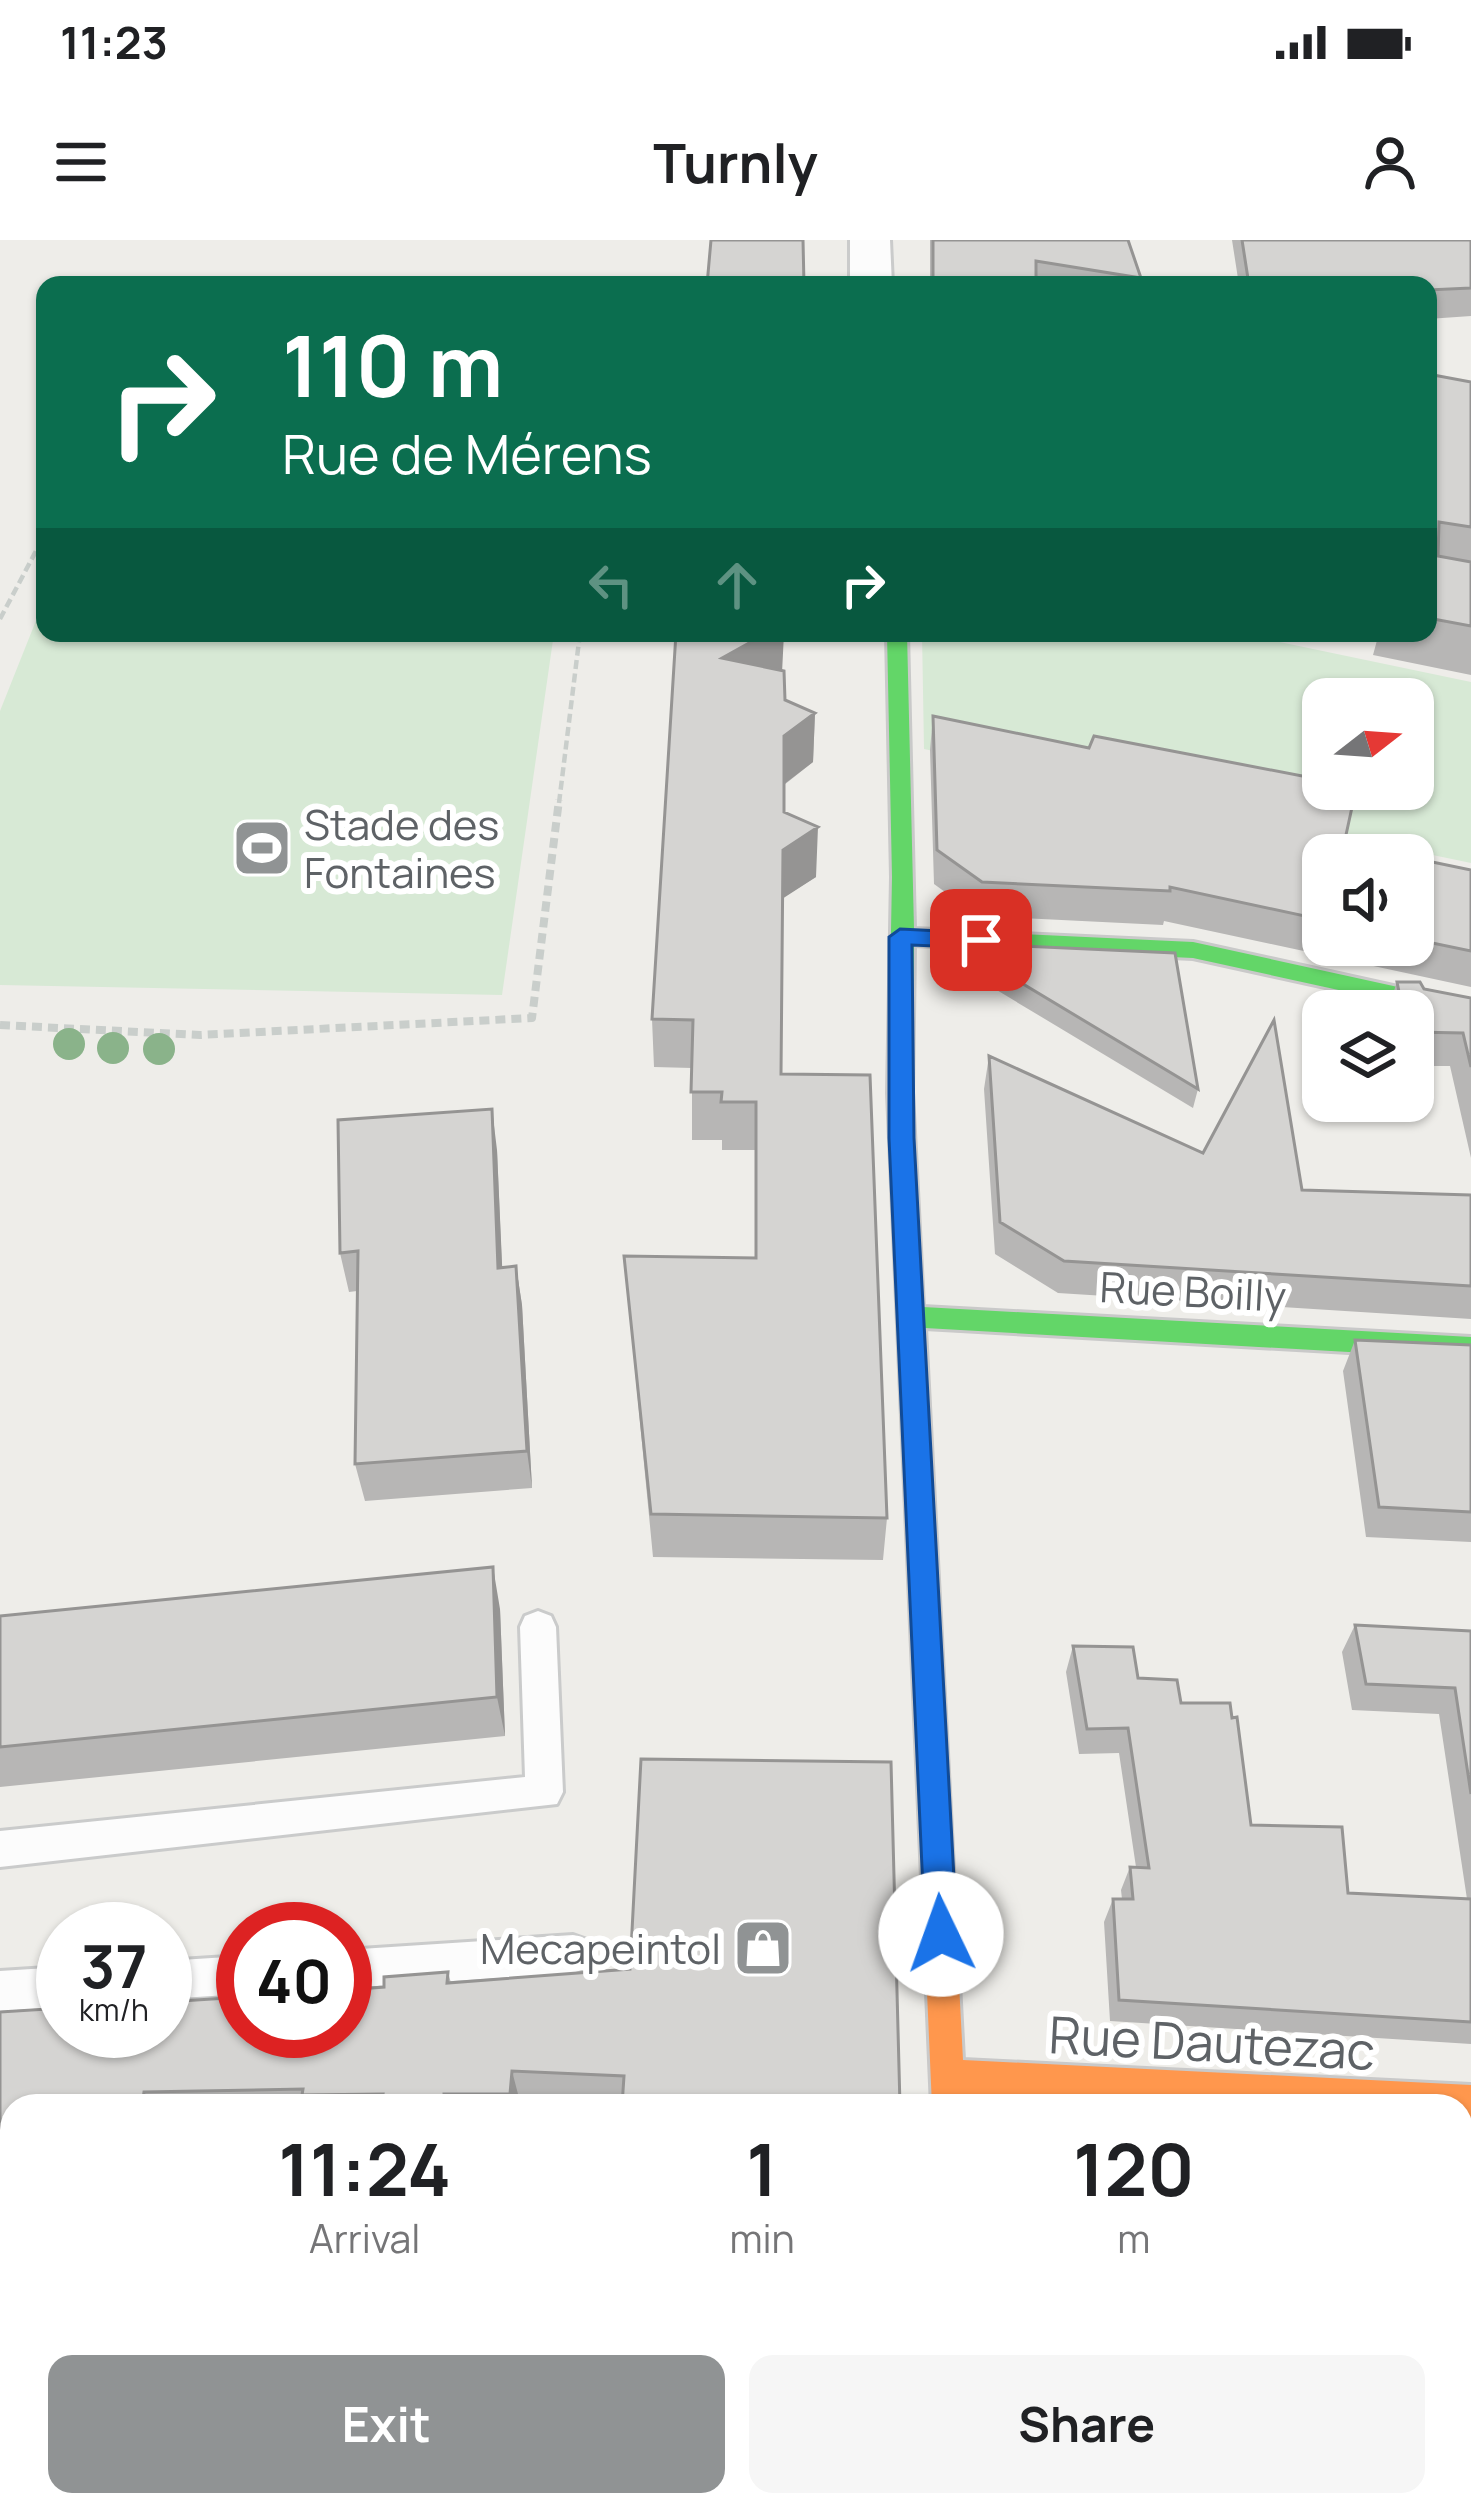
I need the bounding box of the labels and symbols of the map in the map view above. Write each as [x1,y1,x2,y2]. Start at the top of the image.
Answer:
north arrow [1302,678,1434,810]
place label: Stade des Fontaines [304,795,499,901]
sports icon: Stade des Fontaines [231,817,293,879]
pin [930,889,1032,991]
street label: Rue Boilly [1098,1257,1288,1325]
position arrow [878,1871,1004,1997]
speed limit sign: 40 [216,1902,372,2058]
shop icon: Mecapeintol [732,1917,794,1979]
place label: Mecapeintol [480,1919,721,1977]
street label: Rue Dautezac [1047,1999,1377,2085]

